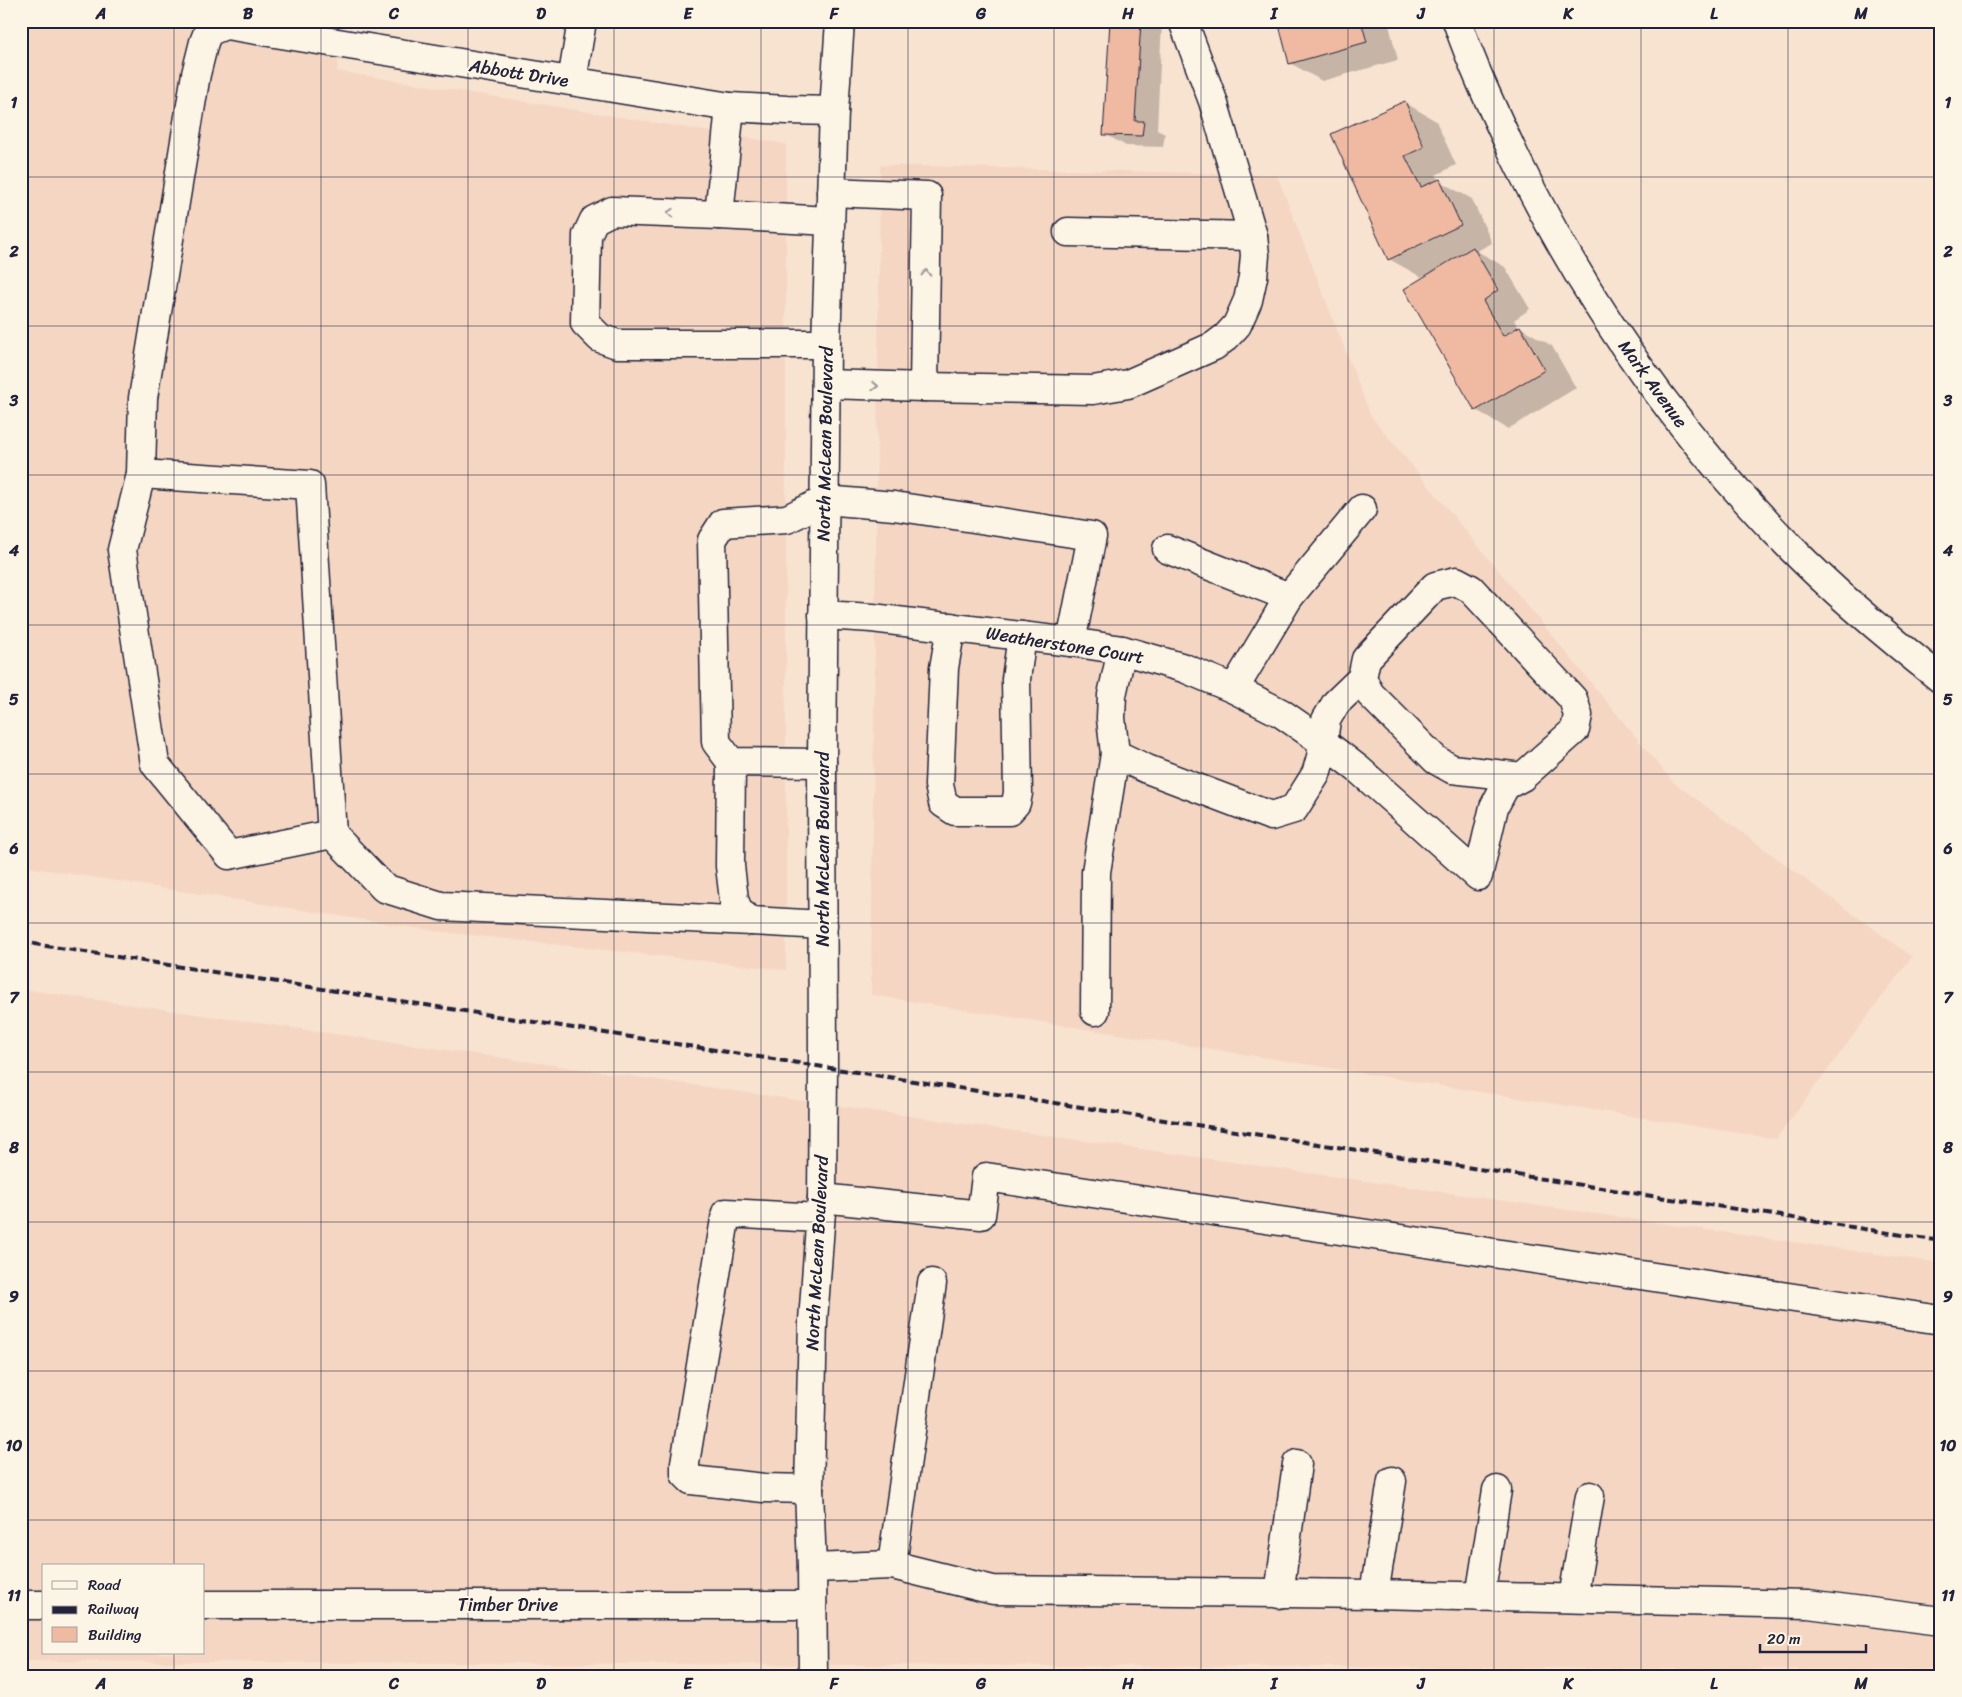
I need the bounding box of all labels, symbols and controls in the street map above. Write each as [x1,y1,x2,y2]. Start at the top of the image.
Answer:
text: A [95,0,106,28]
text: B [243,0,254,28]
text: C [388,0,400,28]
text: D [536,0,546,28]
text: E [684,0,694,28]
text: F [829,0,840,28]
text: G [975,0,987,28]
text: H [1121,0,1134,28]
text: I [1270,0,1279,28]
text: J [1416,0,1426,28]
text: K [1562,0,1574,28]
text: L [1710,0,1718,28]
text: M [1853,0,1868,28]
street label: Abbott Drive [466,49,571,97]
text: 1 [11,88,18,117]
text: 1 [1945,88,1952,117]
one-way arrow [666,208,674,218]
text: 2 [8,237,19,266]
text: 2 [1942,237,1953,266]
one-way arrow [920,269,931,277]
street label: Mark Avenue [1610,333,1696,435]
street label: North McLean Boulevard [807,345,843,542]
one-way arrow [871,381,879,392]
text: 3 [9,386,19,415]
text: 3 [1943,386,1953,415]
text: 4 [8,536,19,565]
text: 4 [1942,536,1953,565]
street label: Weatherstone Court [984,617,1146,673]
text: 5 [9,685,19,714]
text: 5 [1943,685,1953,714]
street label: North McLean Boulevard [807,750,839,946]
text: 6 [8,834,19,863]
text: 6 [1942,834,1953,863]
text: 7 [9,983,20,1012]
text: 7 [1943,983,1954,1012]
text: 8 [8,1133,19,1162]
text: 8 [1942,1133,1953,1162]
street label: North McLean Boulevard [796,1153,838,1351]
text: 9 [9,1282,19,1311]
text: 9 [1943,1282,1953,1311]
text: 10 [6,1431,22,1460]
text: 10 [1940,1431,1956,1460]
legend [42,1564,205,1654]
text: Road [88,1572,121,1598]
text: 11 [7,1581,21,1610]
text: 11 [1941,1581,1955,1610]
street label: Timber Drive [458,1589,558,1621]
text: Railway [88,1596,139,1622]
text: Building [88,1622,142,1648]
scale bar [1760,1622,1866,1654]
text: 20 m [1767,1626,1801,1652]
text: A [95,1669,106,1697]
text: B [243,1669,254,1697]
text: C [388,1669,400,1697]
text: D [536,1669,546,1697]
text: E [684,1669,694,1697]
text: F [829,1669,840,1697]
text: G [975,1669,987,1697]
text: H [1121,1669,1134,1697]
text: I [1270,1669,1279,1697]
text: J [1416,1669,1426,1697]
text: K [1562,1669,1574,1697]
text: L [1710,1669,1718,1697]
text: M [1853,1669,1868,1697]

